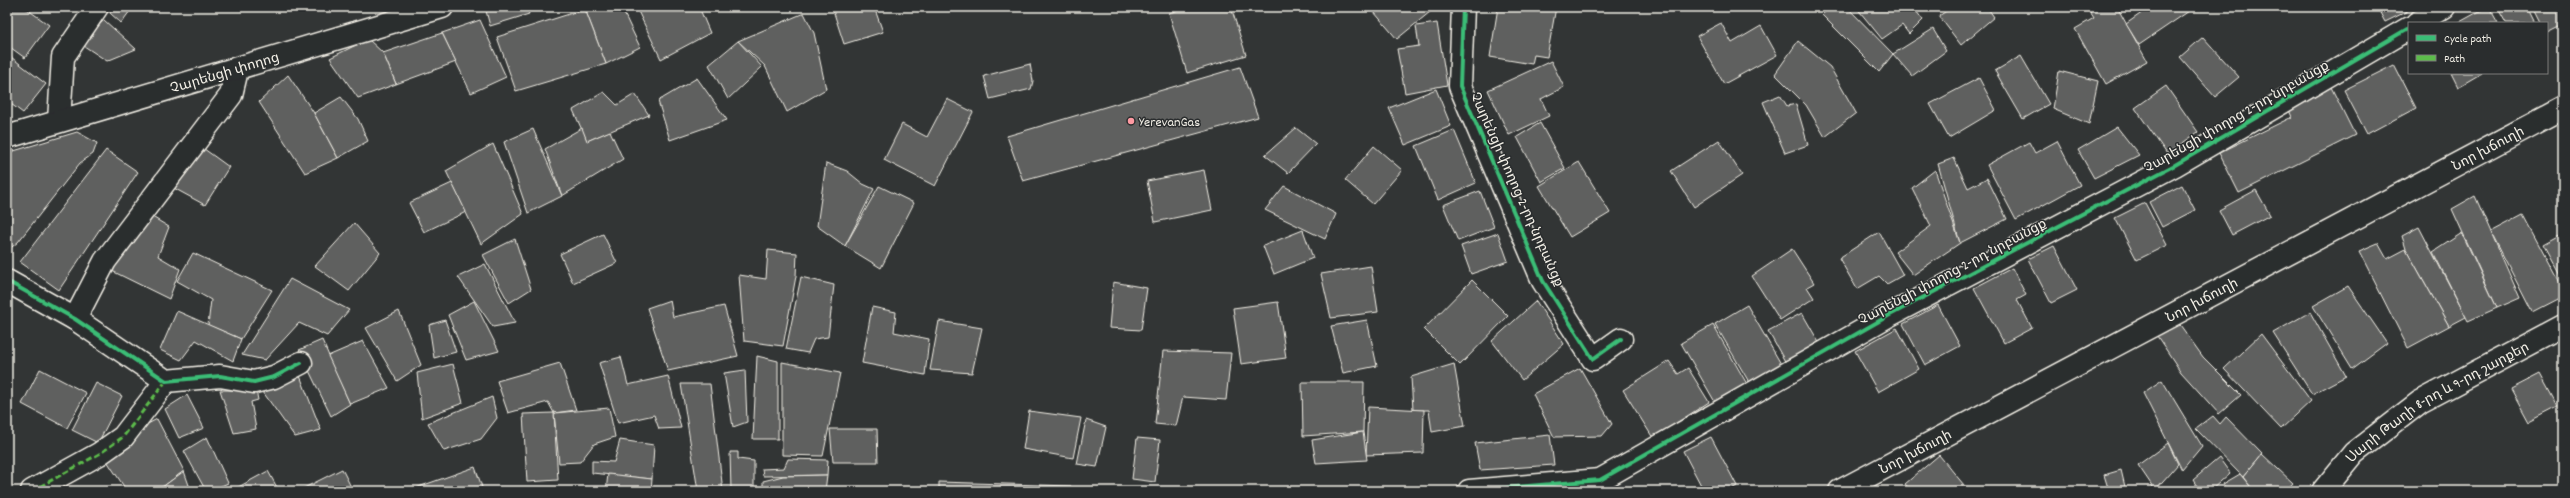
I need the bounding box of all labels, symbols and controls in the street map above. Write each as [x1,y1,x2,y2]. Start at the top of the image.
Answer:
legend [2408,22,2548,74]
text: Cycle path [2444,31,2492,48]
street label: Չարենցի փողոց [168,48,282,100]
text: Path [2444,51,2465,68]
street label: Չարենցի փողոց 2-րդ նրբանցք [2141,56,2333,179]
street label: Չարենցի փողոց 2-րդ նրբանցք [1464,89,1568,290]
place label: YerevanGas [1139,113,1200,133]
marker: YerevanGas [1126,116,1136,126]
street label: Նոր խճուղի [2449,122,2528,177]
street label: Չարենցի փողոց 2-րդ նրբանցք [1855,214,2051,331]
street label: Նոր խճուղի [2163,274,2242,329]
street label: Սարի Թաղի 8-րդ և 9-րդ շարքեր [2342,338,2533,468]
street label: Նոր խճուղի [1876,426,1956,480]

